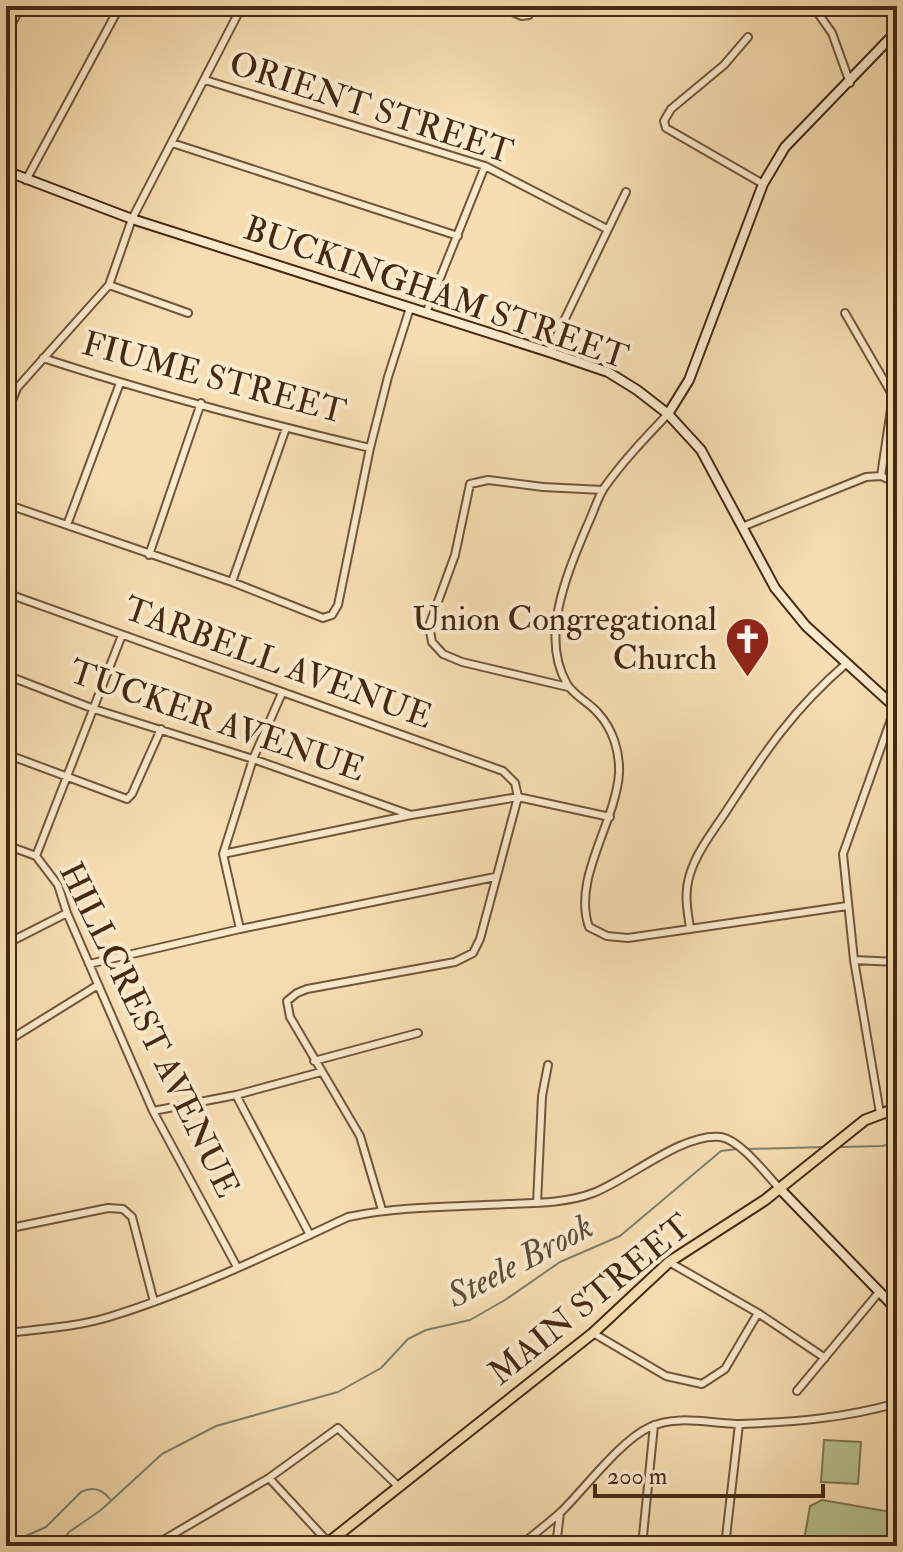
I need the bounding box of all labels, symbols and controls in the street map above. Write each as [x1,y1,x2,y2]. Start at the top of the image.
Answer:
street label: ORIENT STREET [224,42,518,174]
street label: BUCKINGHAM STREET [238,207,634,379]
street label: FIUME STREET [78,322,350,434]
street label: TARBELL AVENUE [118,587,438,739]
place label: Union Congregational Church [412,598,717,680]
church icon: Union Congregational Church [724,615,772,678]
street label: TUCKER AVENUE [64,650,370,792]
street label: HILLCREST AVENUE [49,855,249,1205]
water label: Steele Brook [438,1204,601,1319]
street label: MAIN STREET [480,1205,700,1395]
scale bar [595,1448,823,1498]
text: 200 m [607,1461,668,1492]

